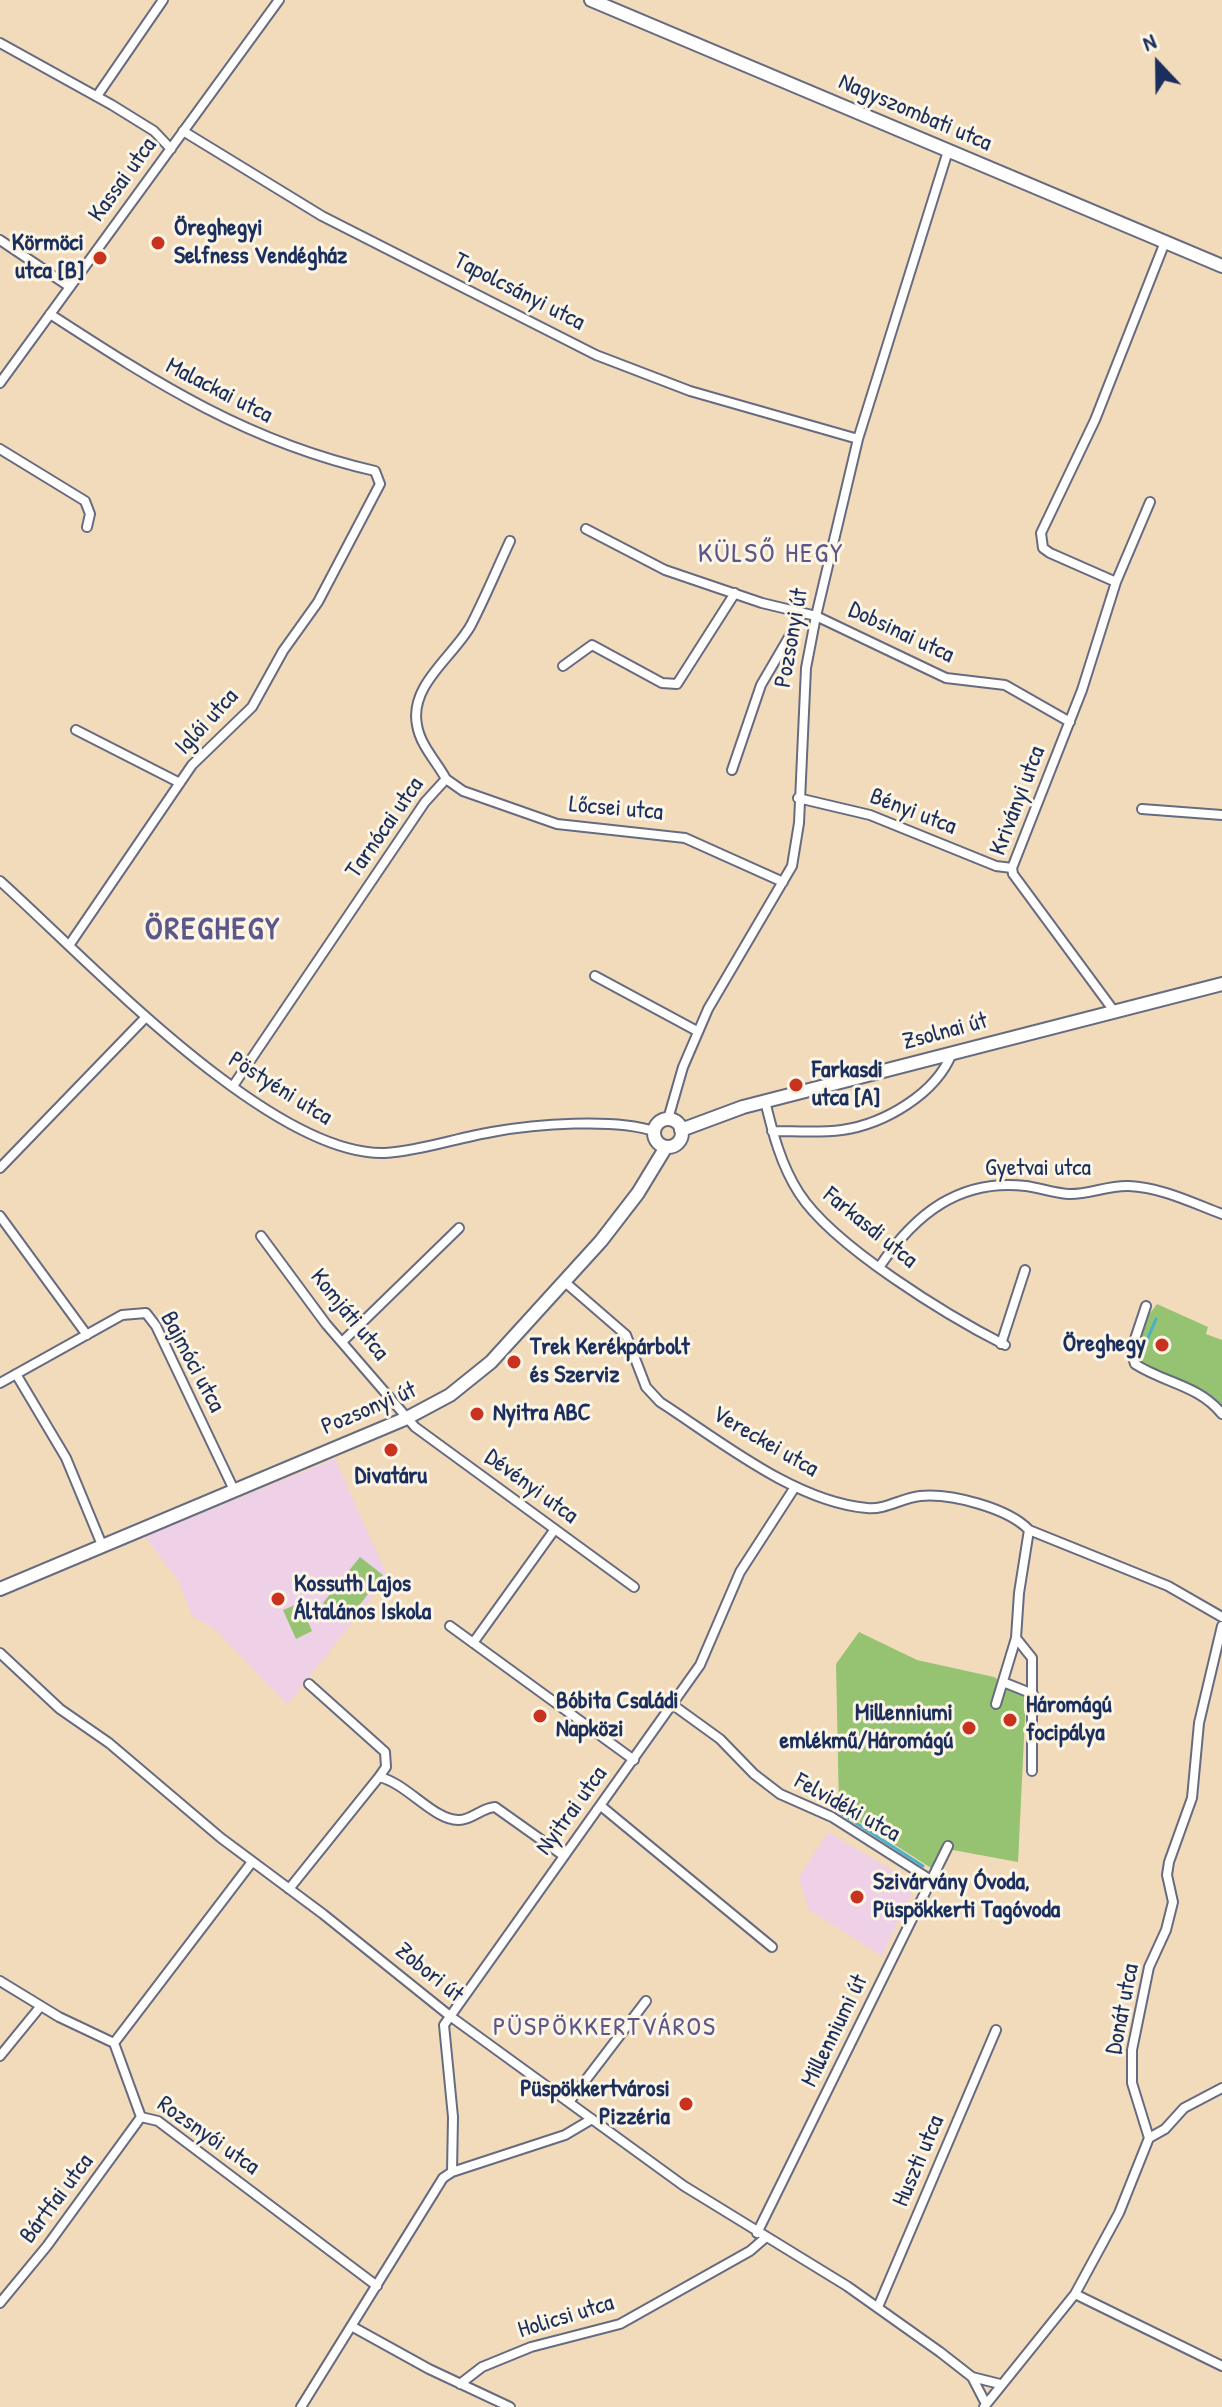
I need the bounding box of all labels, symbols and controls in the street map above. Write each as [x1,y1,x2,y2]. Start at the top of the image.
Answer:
north arrow [1118,24,1198,104]
text: N [1138,26,1160,58]
street label: Nagyszombati utca [834,68,996,158]
street label: Kassai utca [83,132,163,228]
place label: Öreghegyi Selfness Vendégház [174,215,347,271]
place label: Körmöci utca [B] [12,230,84,286]
marker: Öreghegyi Selfness Vendégház [149,234,167,252]
street label: Tapolcsányi utca [449,247,589,337]
marker: Körmöci utca [B] [91,249,109,267]
street label: Malackai utca [161,352,277,430]
district label: KÜLSŐ HEGY [698,538,844,572]
street label: Pozsonyi út [769,586,815,690]
street label: Dobsinai utca [844,596,958,670]
street label: Iglói utca [169,683,245,761]
street label: Kriványi utca [984,742,1052,860]
street label: Tarnócai utca [340,772,430,884]
street label: Bényi utca [866,782,960,842]
street label: Lőcsei utca [568,791,664,827]
district label: ÖREGHEGY [145,911,281,949]
street label: Zsolnai út [900,1007,990,1057]
street label: Pöstyéni utca [223,1046,337,1132]
place label: Farkasdi utca [A] [812,1057,883,1113]
marker: Farkasdi utca [A] [787,1076,805,1094]
street label: Gyetvai utca [985,1155,1091,1183]
street label: Farkasdi utca [817,1181,923,1275]
street label: Komjáti utca [303,1263,395,1367]
street label: Bajmóci utca [153,1307,231,1417]
place label: Öreghegy [1063,1331,1146,1359]
place label: Trek Kerékpárbolt és Szerviz [530,1334,689,1390]
marker: Öreghegy [1153,1336,1171,1354]
marker: Trek Kerékpárbolt és Szerviz [505,1353,523,1371]
street label: Pozsonyi út [317,1376,421,1442]
place label: Nyitra ABC [493,1400,591,1428]
street label: Vereckei utca [707,1400,823,1484]
marker: Nyitra ABC [468,1405,486,1423]
marker: Divatáru [382,1441,400,1459]
street label: Dévényi utca [479,1443,583,1531]
place label: Divatáru [355,1463,427,1491]
place label: Kossuth Lajos Általános Iskola [294,1571,431,1627]
marker: Kossuth Lajos Általános Iskola [269,1590,287,1608]
place label: Bóbita Családi Napközi [556,1688,679,1744]
place label: Háromágú focipálya [1026,1692,1112,1748]
place label: Millenniumi emlékmű/Háromágú [780,1700,953,1756]
marker: Bóbita Családi Napközi [531,1707,549,1725]
marker: Háromágú focipálya [1001,1711,1019,1729]
marker: Millenniumi emlékmű/Háromágú [960,1719,978,1737]
street label: Nyitrai utca [530,1761,614,1861]
street label: Felvidéki utca [789,1767,905,1849]
place label: Szivárvány Óvoda, Püspökkerti Tagóvoda [873,1869,1060,1925]
marker: Szivárvány Óvoda, Püspökkerti Tagóvoda [848,1888,866,1906]
street label: Zobori út [389,1937,469,2009]
street label: Donát utca [1100,1961,1146,2057]
street label: Millenniumi út [795,1970,875,2092]
district label: PÜSPÖKKERTVÁROS [493,2012,717,2044]
place label: Püspökkertvárosi Pizzéria [520,2076,670,2132]
street label: Rozsnyói utca [151,2090,265,2182]
marker: Püspökkertvárosi Pizzéria [677,2095,695,2113]
street label: Huszti utca [887,2111,951,2211]
street label: Bártfai utca [14,2149,100,2249]
street label: Holicsi utca [515,2289,617,2345]

